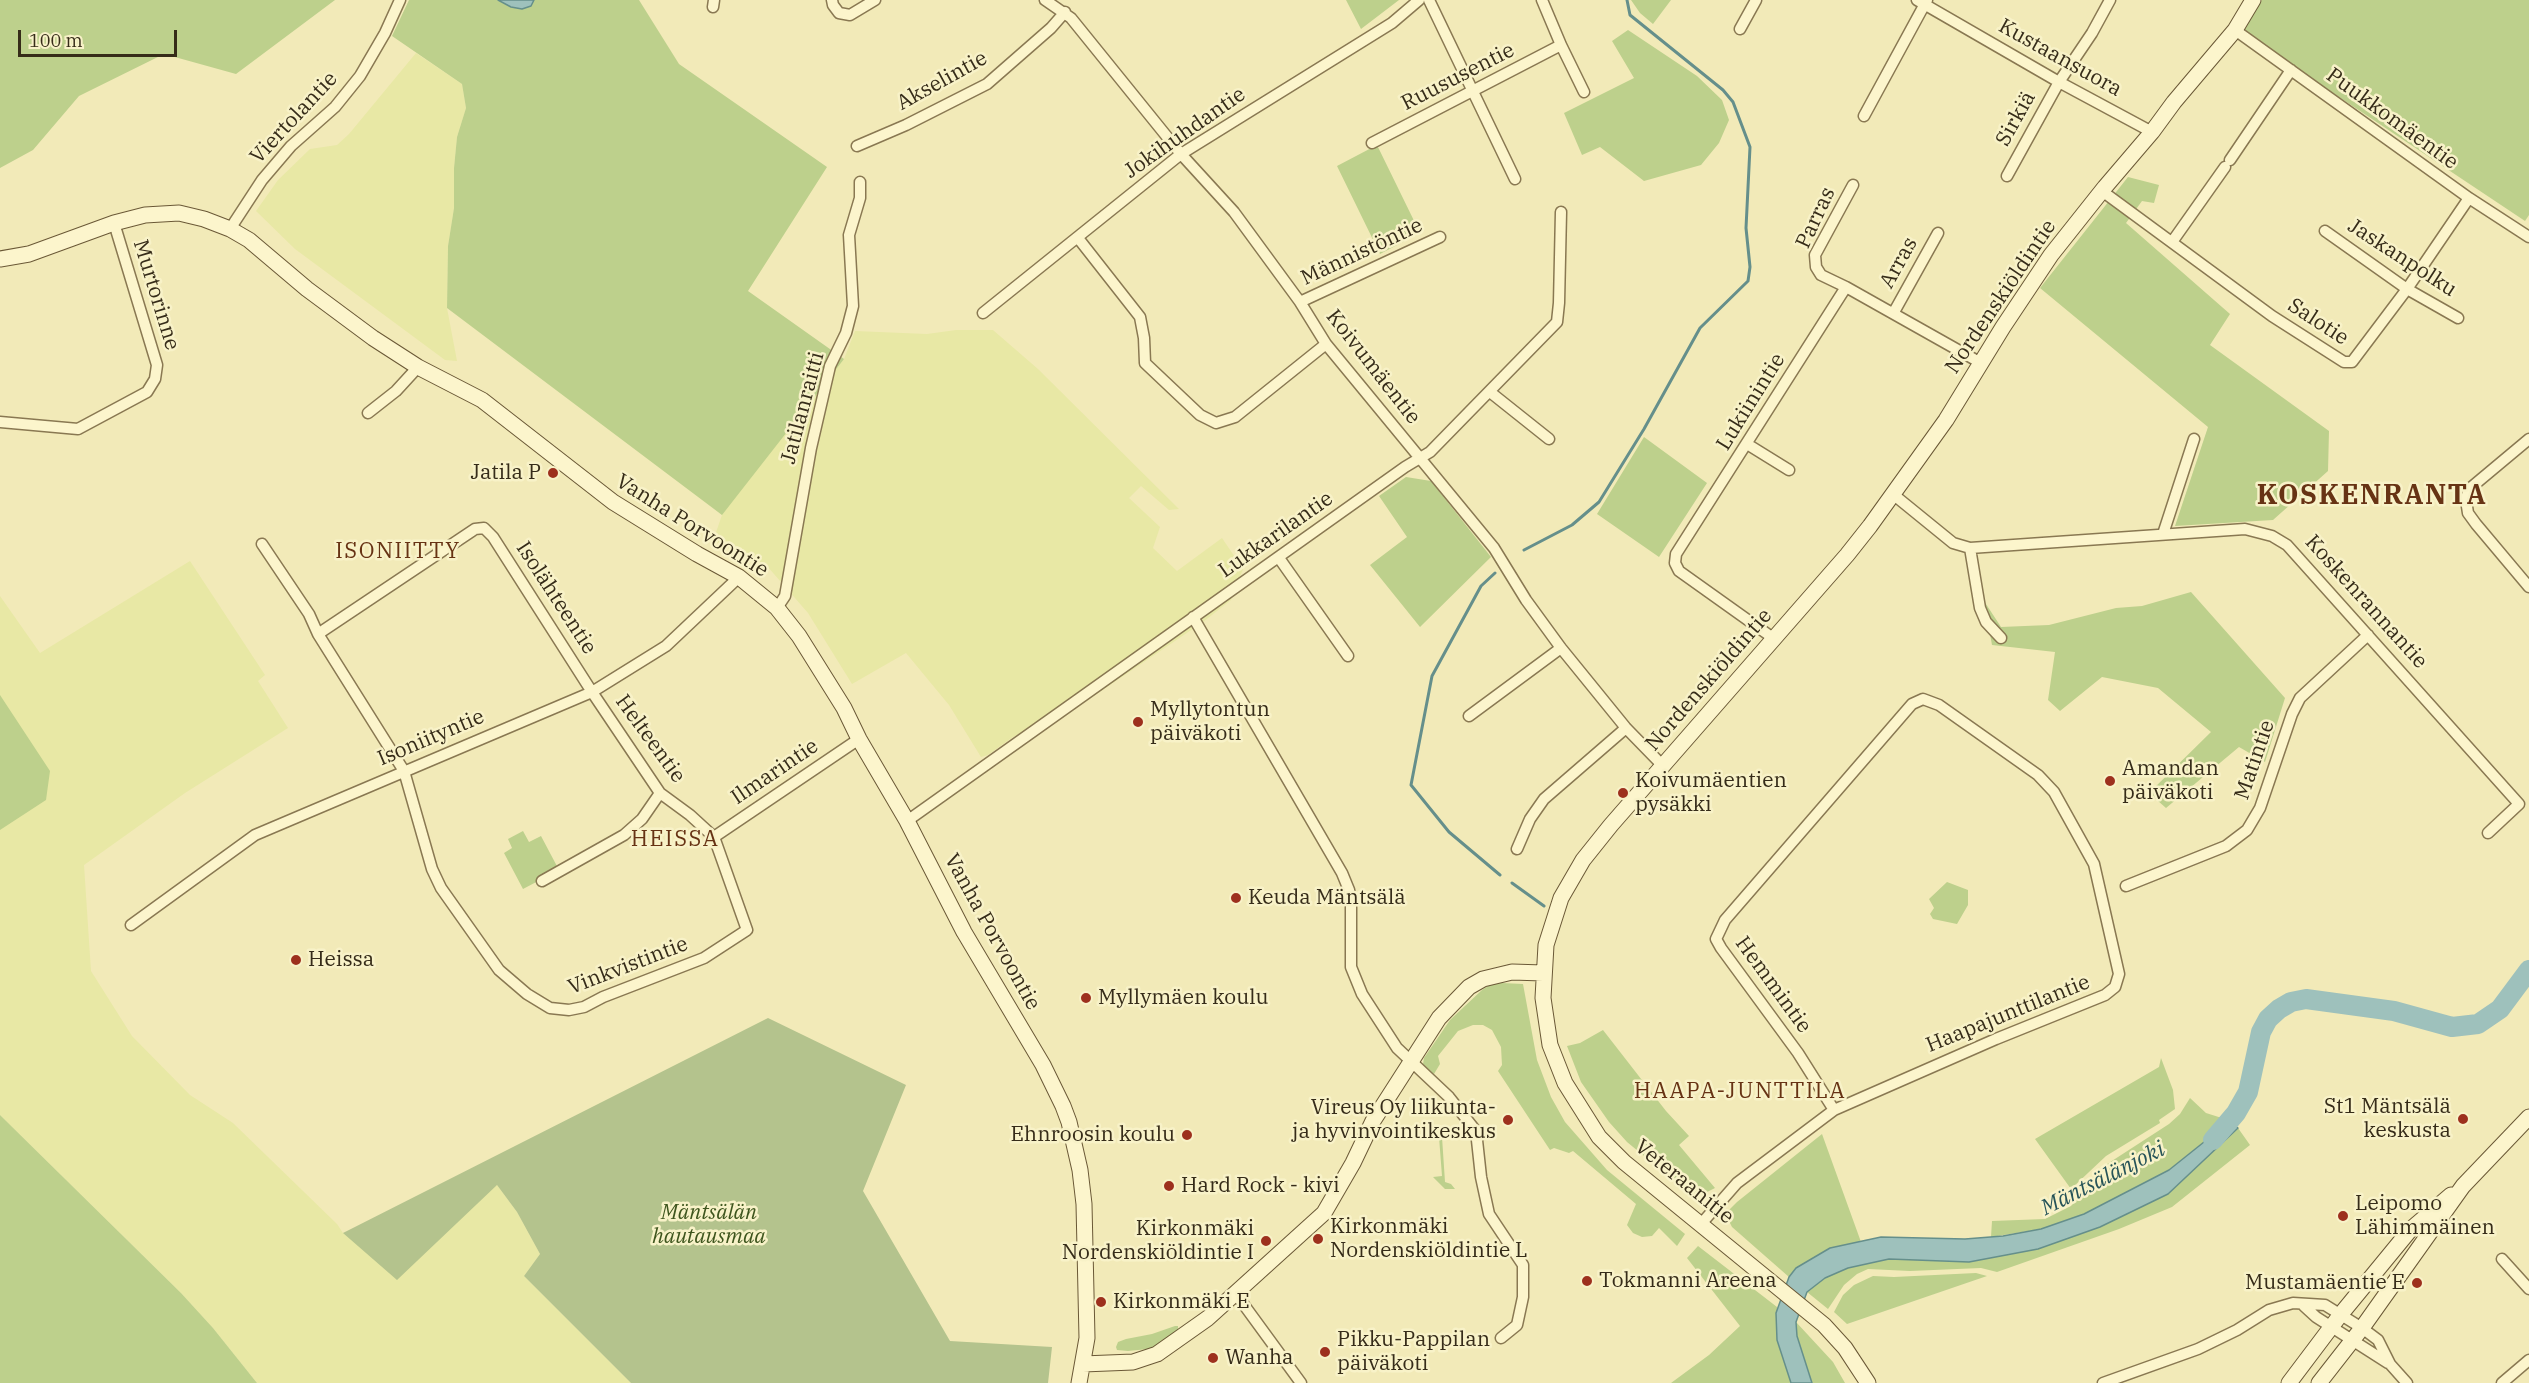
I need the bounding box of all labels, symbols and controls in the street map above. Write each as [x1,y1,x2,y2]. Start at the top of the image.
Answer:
street label: Kustaansuora [1994,14,2126,102]
scale bar [21,18,180,56]
text: 100 m [29,29,83,52]
street label: Ruususentie [1397,38,1519,116]
street label: Akselintie [892,46,992,116]
street label: Puukkomäentie [2321,63,2463,175]
street label: Viertolantie [245,67,343,169]
street label: Jokihuhdantie [1120,82,1250,184]
street label: Sirkiä [1991,87,2041,151]
street label: Parras [1791,183,1841,253]
street label: Männistöntie [1297,213,1427,291]
street label: Jaskanpolku [2343,213,2461,303]
street label: Nordenskiöldintie [1940,215,2062,379]
street label: Arras [1875,233,1923,293]
street label: Murtorinne [127,237,185,353]
street label: Salotie [2283,293,2353,351]
street label: Koivumäentie [1320,305,1426,429]
street label: Jatilanraitti [776,349,830,467]
street label: Lukiinintie [1711,349,1791,455]
place label: Jatila P [470,460,541,486]
marker: Jatila P [546,466,560,480]
street label: Vanha Porvoontie [611,469,773,583]
district label: KOSKENRANTA [2257,480,2487,512]
street label: Lukkarilantie [1214,486,1338,584]
street label: Koskenrannantie [2299,530,2433,674]
street label: Isolähteentie [510,537,602,659]
district label: ISONIITTY [335,539,461,565]
street label: Nordenskiöldintie [1640,604,1778,756]
street label: Helteentie [610,690,690,788]
place label: Myllytontun päiväkoti [1150,697,1270,747]
street label: Isoniityntie [374,704,488,772]
marker: Myllytontun päiväkoti [1131,715,1145,729]
street label: Matintie [2230,717,2280,803]
street label: Ilmarintie [727,734,823,810]
place label: Amandan päiväkoti [2122,756,2219,806]
place label: Koivumäentien pysäkki [1635,768,1787,818]
marker: Amandan päiväkoti [2103,774,2117,788]
marker: Koivumäentien pysäkki [1616,786,1630,800]
district label: HEISSA [631,827,719,853]
street label: Vanha Porvoontie [939,849,1045,1015]
place label: Keuda Mäntsälä [1248,885,1406,911]
marker: Keuda Mäntsälä [1229,891,1243,905]
street label: Vinkvistintie [564,932,692,1000]
street label: Hemmintie [1730,932,1816,1038]
place label: Heissa [308,947,374,973]
marker: Heissa [289,953,303,967]
street label: Haapajunttilantie [1922,970,2094,1058]
place label: Myllymäen koulu [1098,985,1268,1011]
marker: Myllymäen koulu [1079,991,1093,1005]
district label: HAAPA-JUNTTILA [1634,1079,1846,1105]
place label: St1 Mäntsälä keskusta [2324,1094,2451,1144]
place label: Vireus Oy liikunta- ja hyvinvointikeskus [1292,1095,1496,1145]
marker: St1 Mäntsälä keskusta [2456,1112,2470,1126]
marker: Vireus Oy liikunta- ja hyvinvointikeskus [1501,1113,1515,1127]
place label: Ehnroosin koulu [1011,1122,1175,1148]
marker: Ehnroosin koulu [1180,1128,1194,1142]
street label: Veteraanitie [1629,1134,1739,1230]
water label: Mäntsälänjoki [2037,1136,2169,1222]
place label: Hard Rock - kivi [1181,1173,1340,1199]
marker: Hard Rock - kivi [1162,1179,1176,1193]
place label: Leipomo Lähimmäinen [2355,1191,2495,1241]
park label: Mäntsälän hautausmaa [652,1200,766,1250]
marker: Leipomo Lähimmäinen [2336,1209,2350,1223]
place label: Kirkonmäki Nordenskiöldintie L [1330,1214,1528,1264]
place label: Kirkonmäki Nordenskiöldintie I [1062,1216,1254,1266]
marker: Kirkonmäki Nordenskiöldintie L [1311,1232,1325,1246]
marker: Kirkonmäki Nordenskiöldintie I [1259,1234,1273,1248]
place label: Tokmanni Areena [1599,1268,1777,1294]
place label: Mustamäentie E [2245,1270,2405,1296]
marker: Tokmanni Areena [1580,1274,1594,1288]
marker: Mustamäentie E [2410,1276,2424,1290]
place label: Kirkonmäki E [1113,1289,1250,1315]
marker: Kirkonmäki E [1094,1295,1108,1309]
place label: Pikku-Pappilan päiväkoti [1337,1327,1490,1377]
place label: Wanha [1225,1345,1294,1371]
marker: Pikku-Pappilan päiväkoti [1318,1345,1332,1359]
marker: Wanha [1206,1351,1220,1365]

